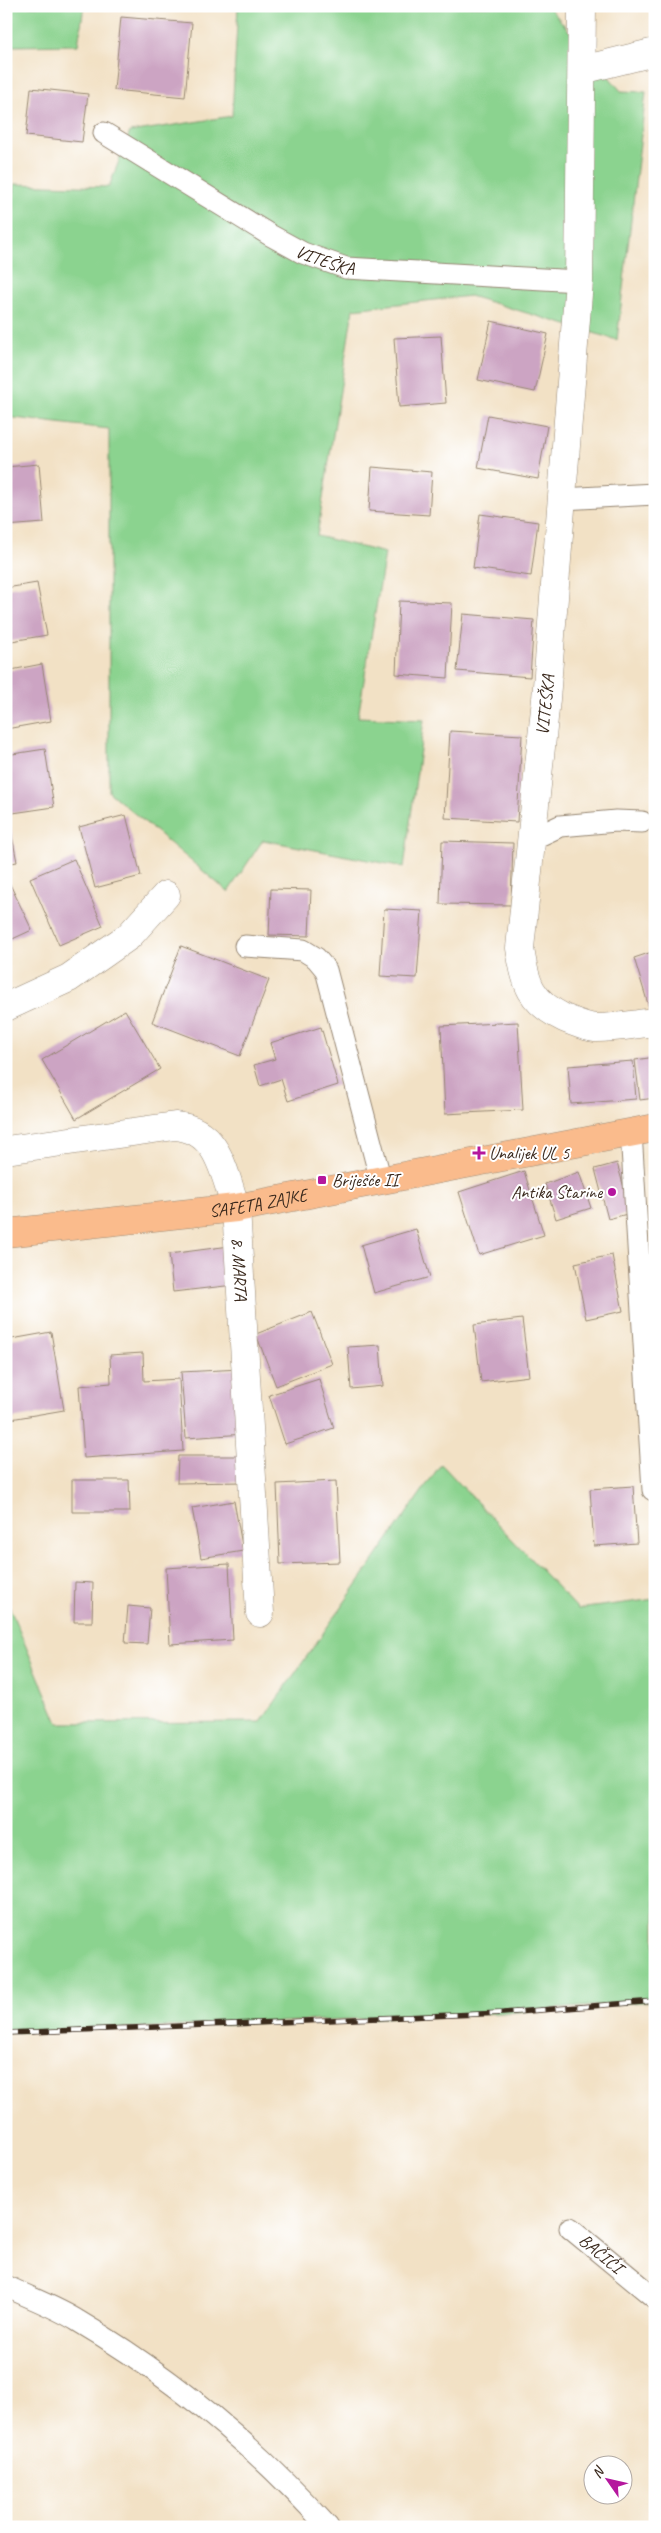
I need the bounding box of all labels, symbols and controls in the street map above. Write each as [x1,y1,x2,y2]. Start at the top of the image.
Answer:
street label: VITEŠKA [292,240,356,279]
street label: VITEŠKA [531,673,559,736]
place label: Unalijek UL 5 [489,1142,570,1164]
marker: Unalijek UL 5 [473,1147,485,1159]
place label: Briješće II [332,1169,402,1191]
marker: Briješće II [316,1174,328,1186]
place label: Antika Starine [511,1181,603,1203]
street label: SAFETA ZAJKE [208,1183,311,1222]
marker: Antika Starine [606,1186,618,1198]
street label: 8. MARTA [227,1237,253,1302]
street label: BAČIĆI [575,2229,630,2280]
north arrow [584,2456,634,2506]
text: N [588,2463,608,2481]

